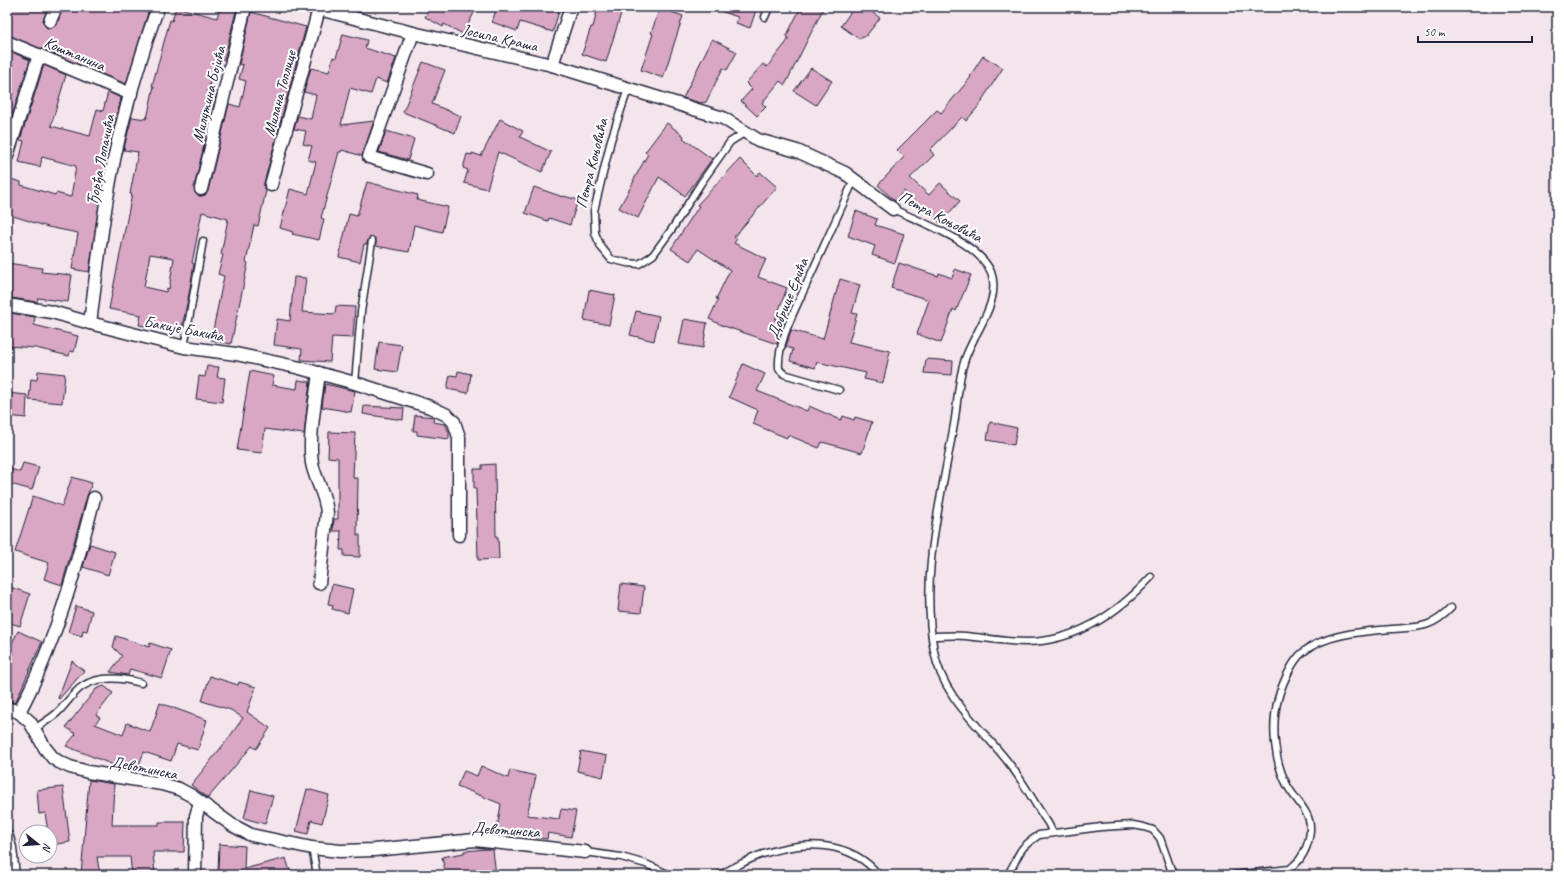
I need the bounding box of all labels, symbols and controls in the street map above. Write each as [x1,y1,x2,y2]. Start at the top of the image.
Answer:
scale bar [1418,18,1532,44]
street label: Јосипа Краша [459,19,541,57]
text: 50 m [1424,24,1446,40]
street label: Коштанина [41,32,109,76]
street label: Милутина Бојића [187,43,231,144]
street label: Милана Топлице [259,47,301,138]
street label: Ђорђа Лопачића [82,112,120,207]
street label: Петра Коњовића [571,115,613,210]
street label: Петра Коњовића [895,187,987,248]
street label: Добрице Ерића [763,254,814,342]
street label: Бакије Бакића [142,311,226,347]
street label: Девотинска [109,752,180,784]
street label: Девотинска [471,818,541,842]
north arrow [18,824,58,864]
text: N [39,842,55,854]

